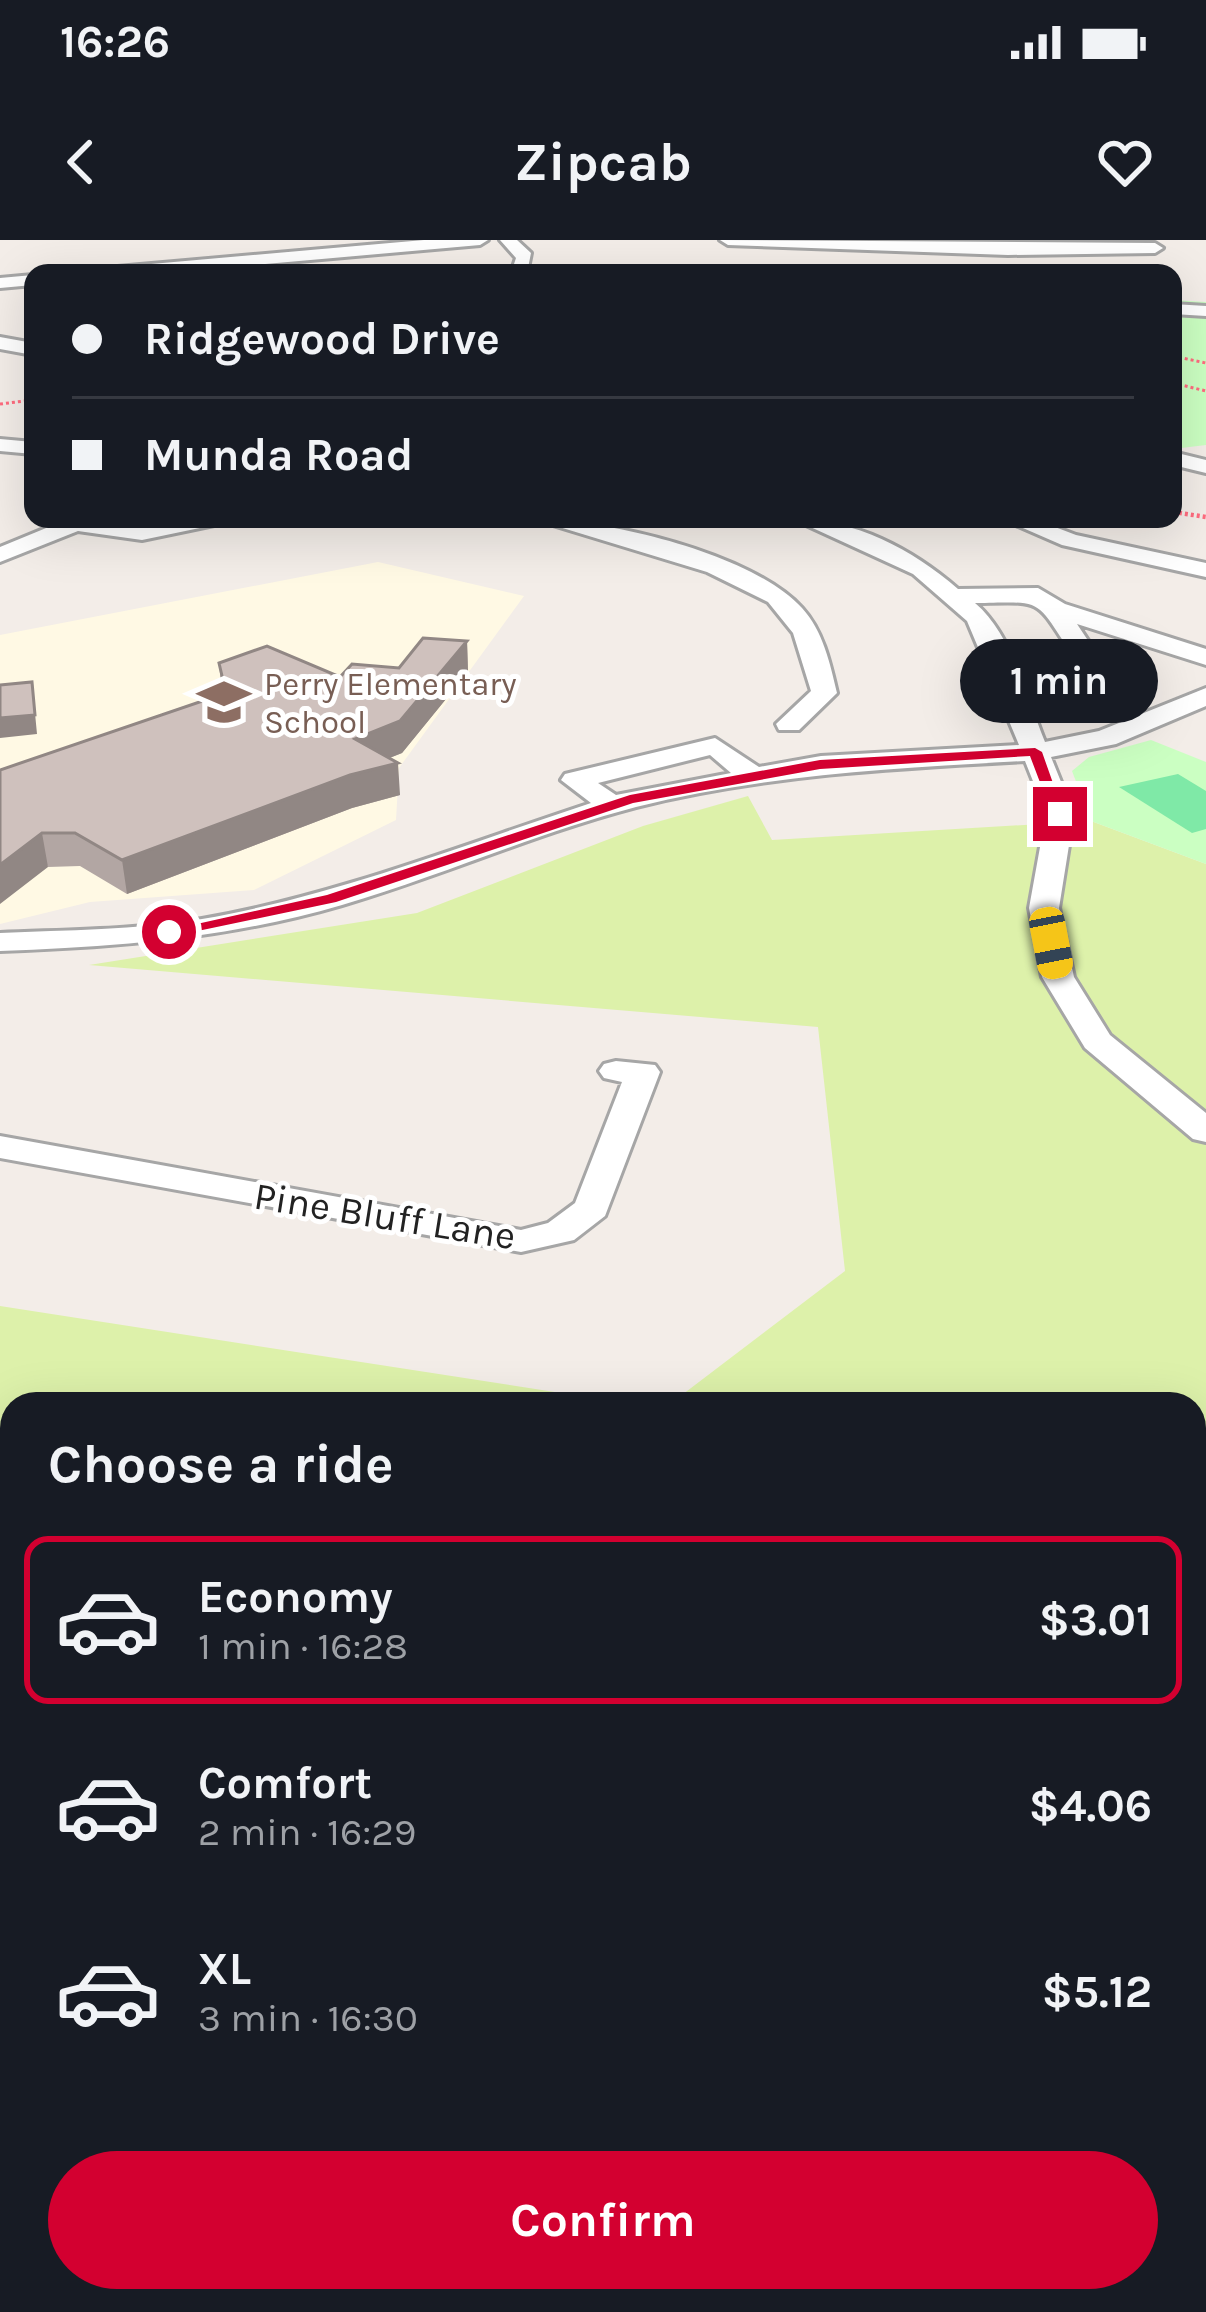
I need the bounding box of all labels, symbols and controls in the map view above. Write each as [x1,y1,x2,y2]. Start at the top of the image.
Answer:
text: 16:26 [60,16,170,68]
icon: back [48,129,114,195]
icon: heart [1092,129,1158,195]
text: Zipcab [514,130,692,194]
text: Ridgewood Drive [144,313,500,365]
text: Munda Road [144,429,413,481]
callout: 1 min [961,640,1159,724]
text: 1 min [1010,658,1108,704]
place label: Perry Elementary School [264,665,517,741]
school or university icon: Perry Elementary School [195,673,253,731]
route end [1033,787,1087,841]
car [1026,904,1076,982]
route start [142,905,196,959]
street label: Pine Bluff Lane [251,1173,519,1259]
text: Choose a ride [48,1432,394,1496]
icon: car [54,1566,162,1674]
text: Economy [198,1571,393,1623]
text: $3.01 [1039,1594,1152,1646]
text: 1 min · 16:28 [198,1623,408,1669]
icon: car [54,1752,162,1860]
text: Comfort [198,1757,372,1809]
text: $4.06 [1029,1780,1152,1832]
text: 2 min · 16:29 [198,1809,416,1855]
icon: car [54,1938,162,2046]
text: XL [198,1943,251,1995]
text: $5.12 [1042,1966,1152,2018]
text: 3 min · 16:30 [198,1995,418,2041]
button: Confirm [48,2151,1158,2289]

